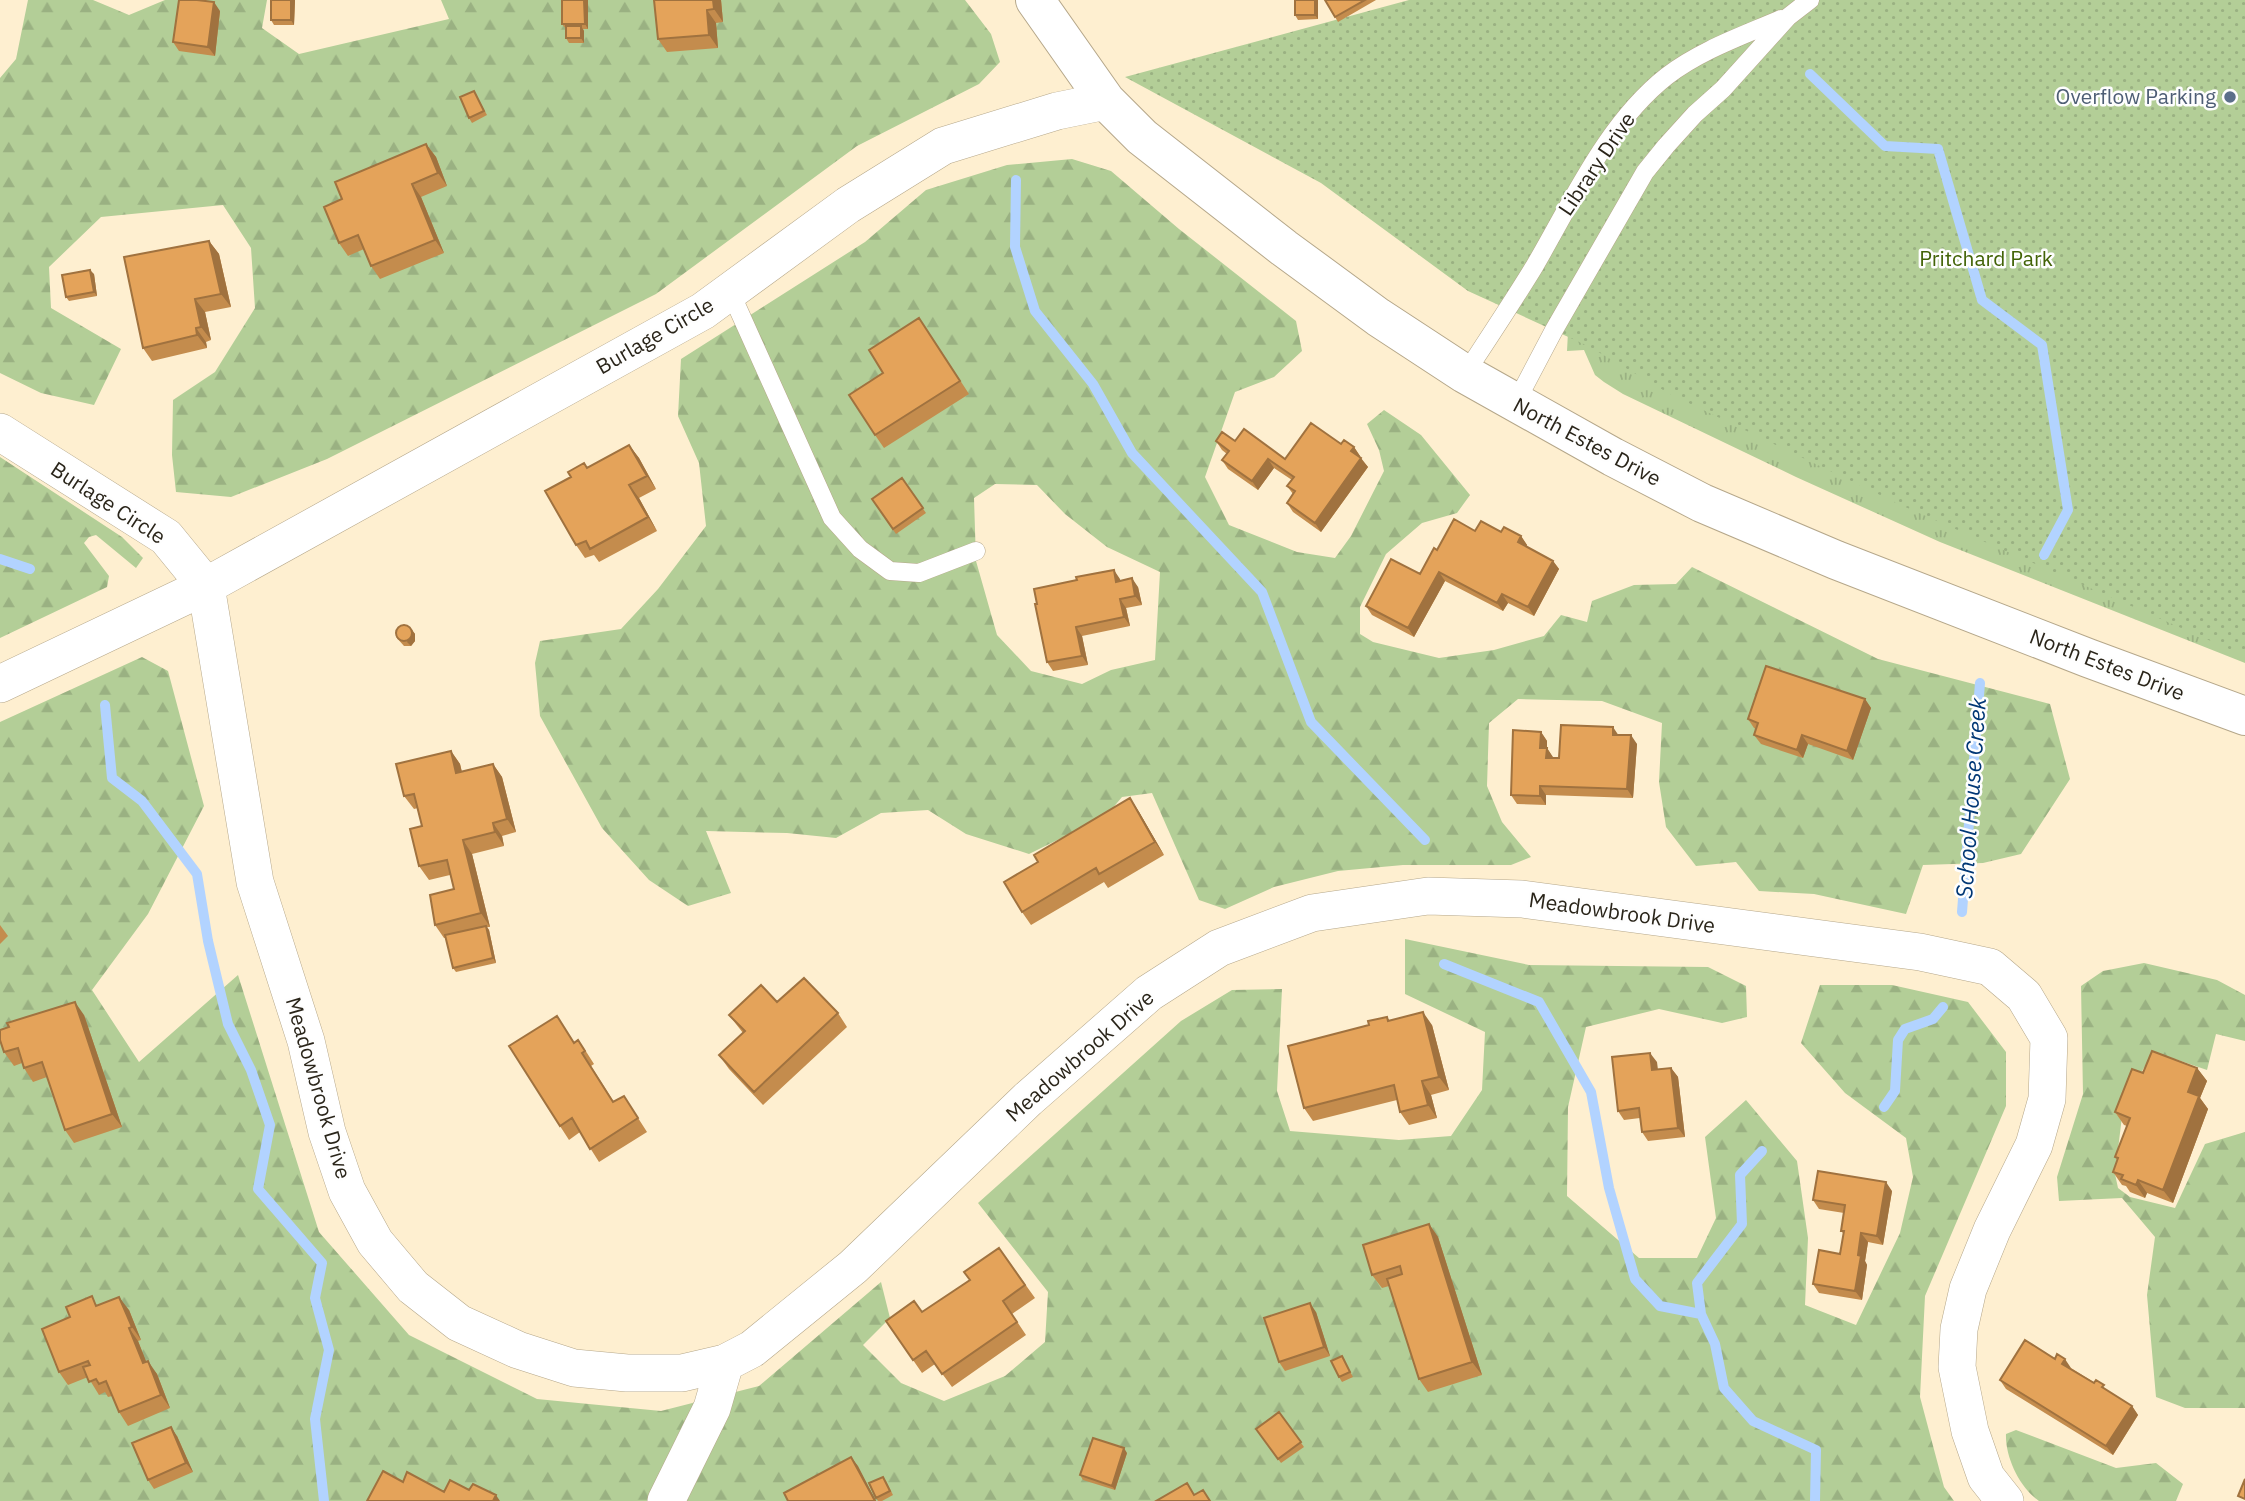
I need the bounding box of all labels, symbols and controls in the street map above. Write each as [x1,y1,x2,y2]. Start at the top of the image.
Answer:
place label: Overflow Parking [2056,82,2216,110]
marker: Overflow Parking [2222,89,2238,105]
street label: Library Drive [1551,106,1641,221]
park label: Pritchard Park [1919,244,2053,272]
street label: Burlage Circle [591,290,718,380]
street label: North Estes Drive [1509,390,1666,492]
street label: Burlage Circle [46,455,171,550]
street label: North Estes Drive [2026,622,2189,706]
water label: School House Creek [1948,695,1992,899]
street label: Meadowbrook Drive [1527,885,1717,939]
street label: Meadowbrook Drive [999,983,1159,1127]
street label: Meadowbrook Drive [280,994,358,1182]

